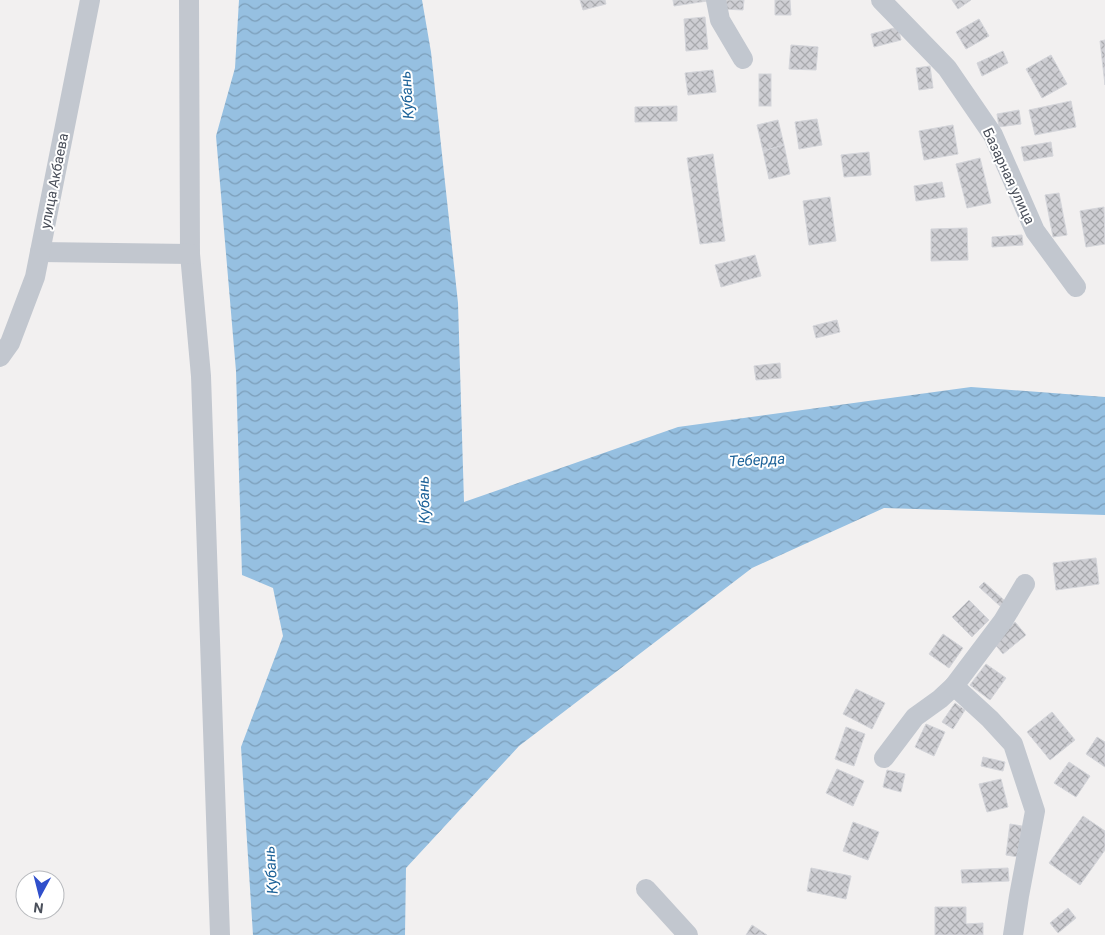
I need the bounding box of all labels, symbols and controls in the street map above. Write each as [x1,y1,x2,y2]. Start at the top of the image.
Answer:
water label: Кубань [396,70,418,120]
street label: Базарная улица [980,125,1038,227]
street label: улица Акбаева [37,132,71,230]
water label: Теберда [728,450,786,470]
water label: Кубань [415,476,433,524]
water label: Кубань [260,845,282,895]
north arrow [15,870,65,920]
text: N [33,899,44,916]

